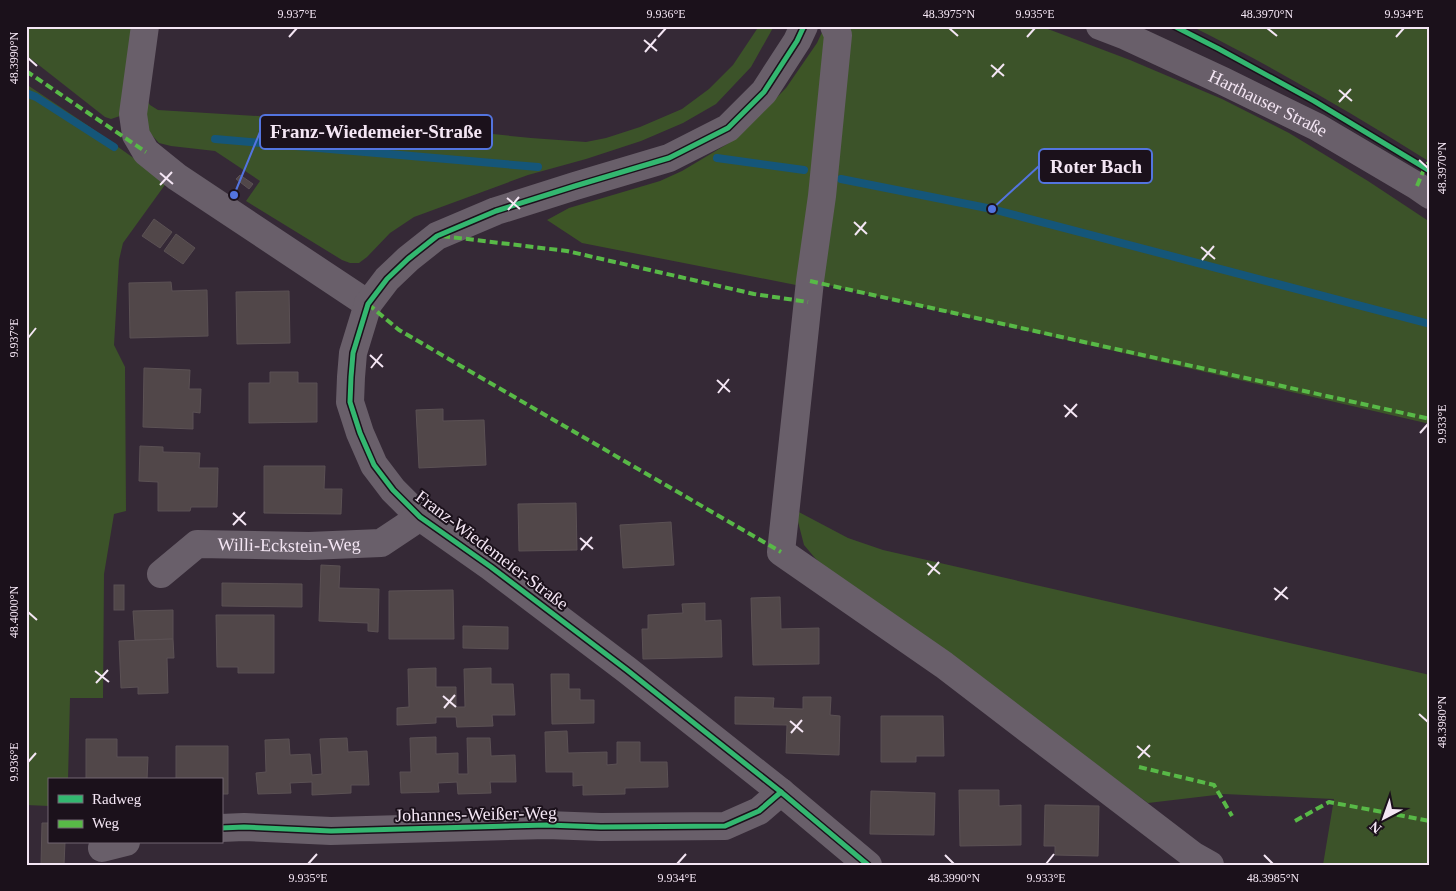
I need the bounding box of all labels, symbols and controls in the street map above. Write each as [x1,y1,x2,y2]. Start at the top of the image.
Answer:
text: 9.937°E [277,7,317,21]
text: 9.936°E [646,7,686,21]
text: 48.3975°N [923,7,976,21]
text: 9.935°E [1015,7,1055,21]
text: 48.3970°N [1241,7,1294,21]
text: 9.934°E [1384,7,1424,21]
text: 48.3990°N [7,31,21,84]
street label: Harthauser Straße [1206,66,1331,141]
callout: Franz-Wiedemeier-Straße [260,115,492,149]
text: Franz-Wiedemeier-Straße [270,121,482,142]
text: 48.3970°N [1435,141,1449,194]
callout: Roter Bach [1039,149,1152,183]
text: Roter Bach [1050,156,1142,177]
text: 9.937°E [7,318,21,358]
text: 9.933°E [1435,404,1449,444]
street label: Franz-Wiedemeier-Straße [412,486,572,614]
street label: Willi-Eckstein-Weg [217,534,361,556]
text: 48.4000°N [7,585,21,638]
text: 48.3980°N [1435,695,1449,748]
text: 9.936°E [7,742,21,782]
legend [48,778,222,844]
text: Radweg [92,791,142,807]
north arrow [1358,794,1408,844]
street label: Johannes-Weißer-Weg [395,803,557,825]
text: Weg [92,815,120,831]
text: N [1367,818,1385,836]
text: 9.935°E [288,871,328,885]
text: 9.934°E [657,871,697,885]
text: 48.3990°N [928,871,981,885]
text: 9.933°E [1026,871,1066,885]
text: 48.3985°N [1247,871,1300,885]

